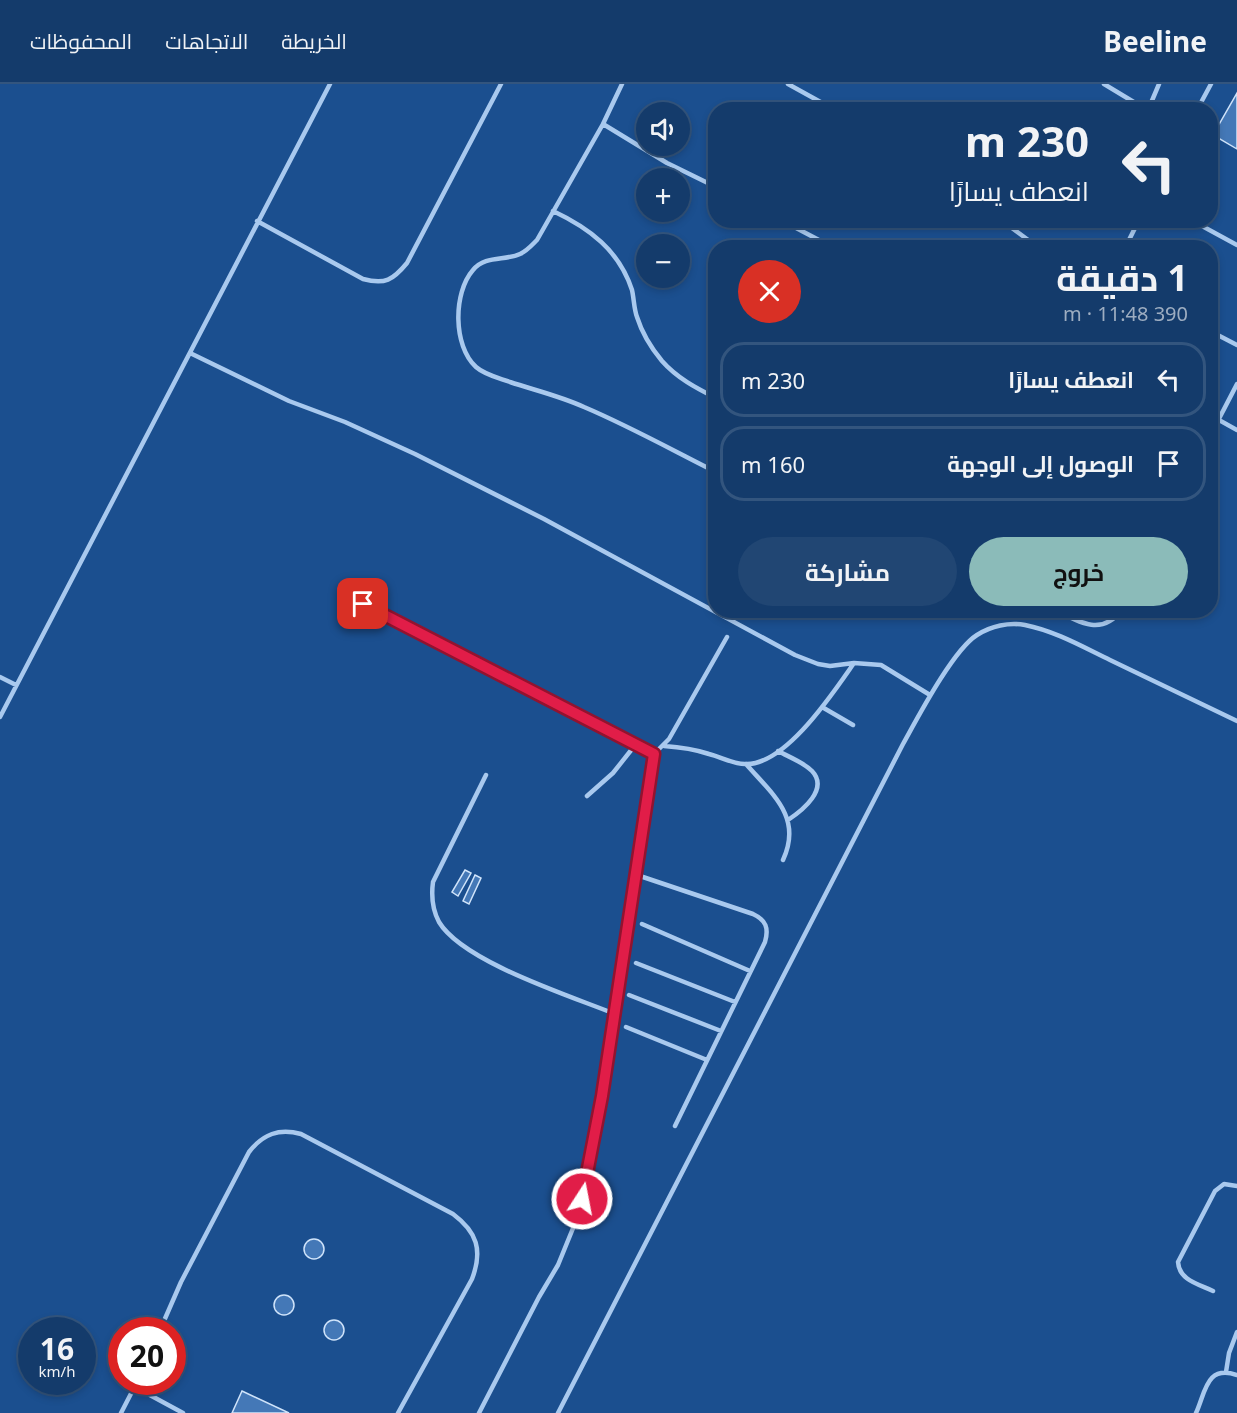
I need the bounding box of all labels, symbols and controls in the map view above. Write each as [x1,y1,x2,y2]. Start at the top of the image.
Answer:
text: Beeline [1103,22,1207,60]
text: المحفوظات [30,27,132,55]
text: الاتجاهات [165,27,248,55]
text: الخريطة [281,27,347,55]
map controls [636,102,690,288]
button: sound [636,102,690,156]
text: 230 m [965,112,1089,169]
icon: left [1110,126,1188,204]
button: + [636,168,690,222]
text: انعطف يسارًا [949,172,1089,209]
button: − [636,234,690,288]
text: 1 دقيقة [1056,253,1188,302]
button: close [738,260,801,323]
text: 390 m · 11:48 [1063,300,1188,327]
icon: left [1152,363,1185,396]
text: انعطف يسارًا [1008,364,1134,394]
text: 230 m [741,365,805,395]
icon: arrive [1152,447,1185,480]
text: الوصول إلى الوجهة [947,448,1134,478]
text: 160 m [741,449,805,479]
button: مشاركة [738,537,957,606]
button: خروج [969,537,1188,606]
pin [337,578,388,629]
icon: arrive [346,587,379,620]
position arrow [550,1167,614,1231]
speed limit sign: 20 [108,1317,186,1395]
text: 16 [40,1328,74,1369]
text: km/h [39,1361,75,1381]

